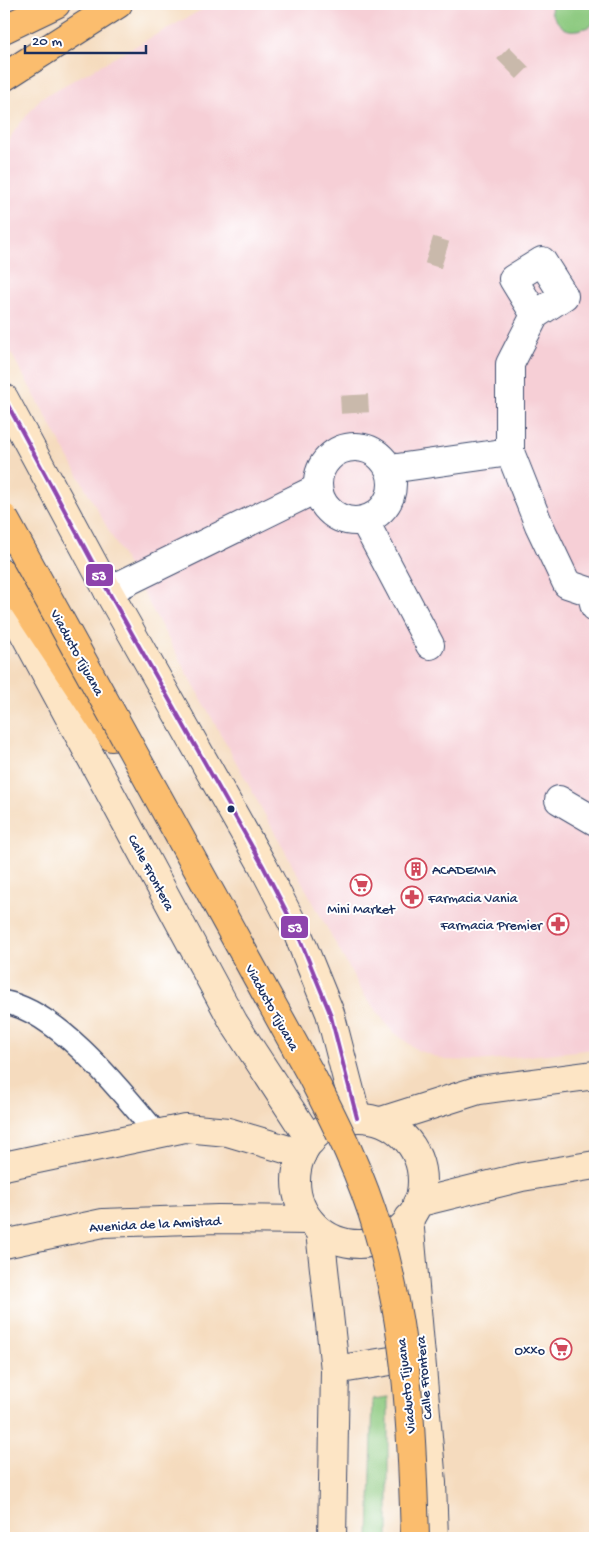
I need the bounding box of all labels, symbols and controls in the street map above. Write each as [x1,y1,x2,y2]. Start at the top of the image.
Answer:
scale bar [25,22,146,54]
text: 20 m [32,33,62,51]
line badge: 53 [85,563,114,587]
text: 53 [92,569,106,586]
street label: Viaducto Tijuana [45,606,107,700]
unlabelled marker [226,804,236,814]
street label: Calle Frontera [123,832,178,915]
building icon: ACADEMIA [404,857,428,881]
place label: ACADEMIA [432,863,496,880]
supermarket icon: Mini Market [349,873,373,897]
pharmacy icon: Farmacia Vania [400,885,424,909]
place label: Farmacia Vania [427,891,519,908]
place label: Mini Market [327,902,396,919]
pharmacy icon: Farmacia Premier [546,912,570,936]
line badge: 53 [280,915,309,939]
place label: Farmacia Premier [439,918,543,935]
text: 53 [288,921,302,938]
street label: Viaducto Tijuana [240,961,302,1055]
street label: Avenida de la Amistad [89,1213,223,1237]
street label: Calle Frontera [413,1334,438,1420]
street label: Viaducto Tijuana [394,1336,421,1435]
supermarket icon: Oxxo [549,1337,573,1361]
place label: Oxxo [515,1343,545,1360]

